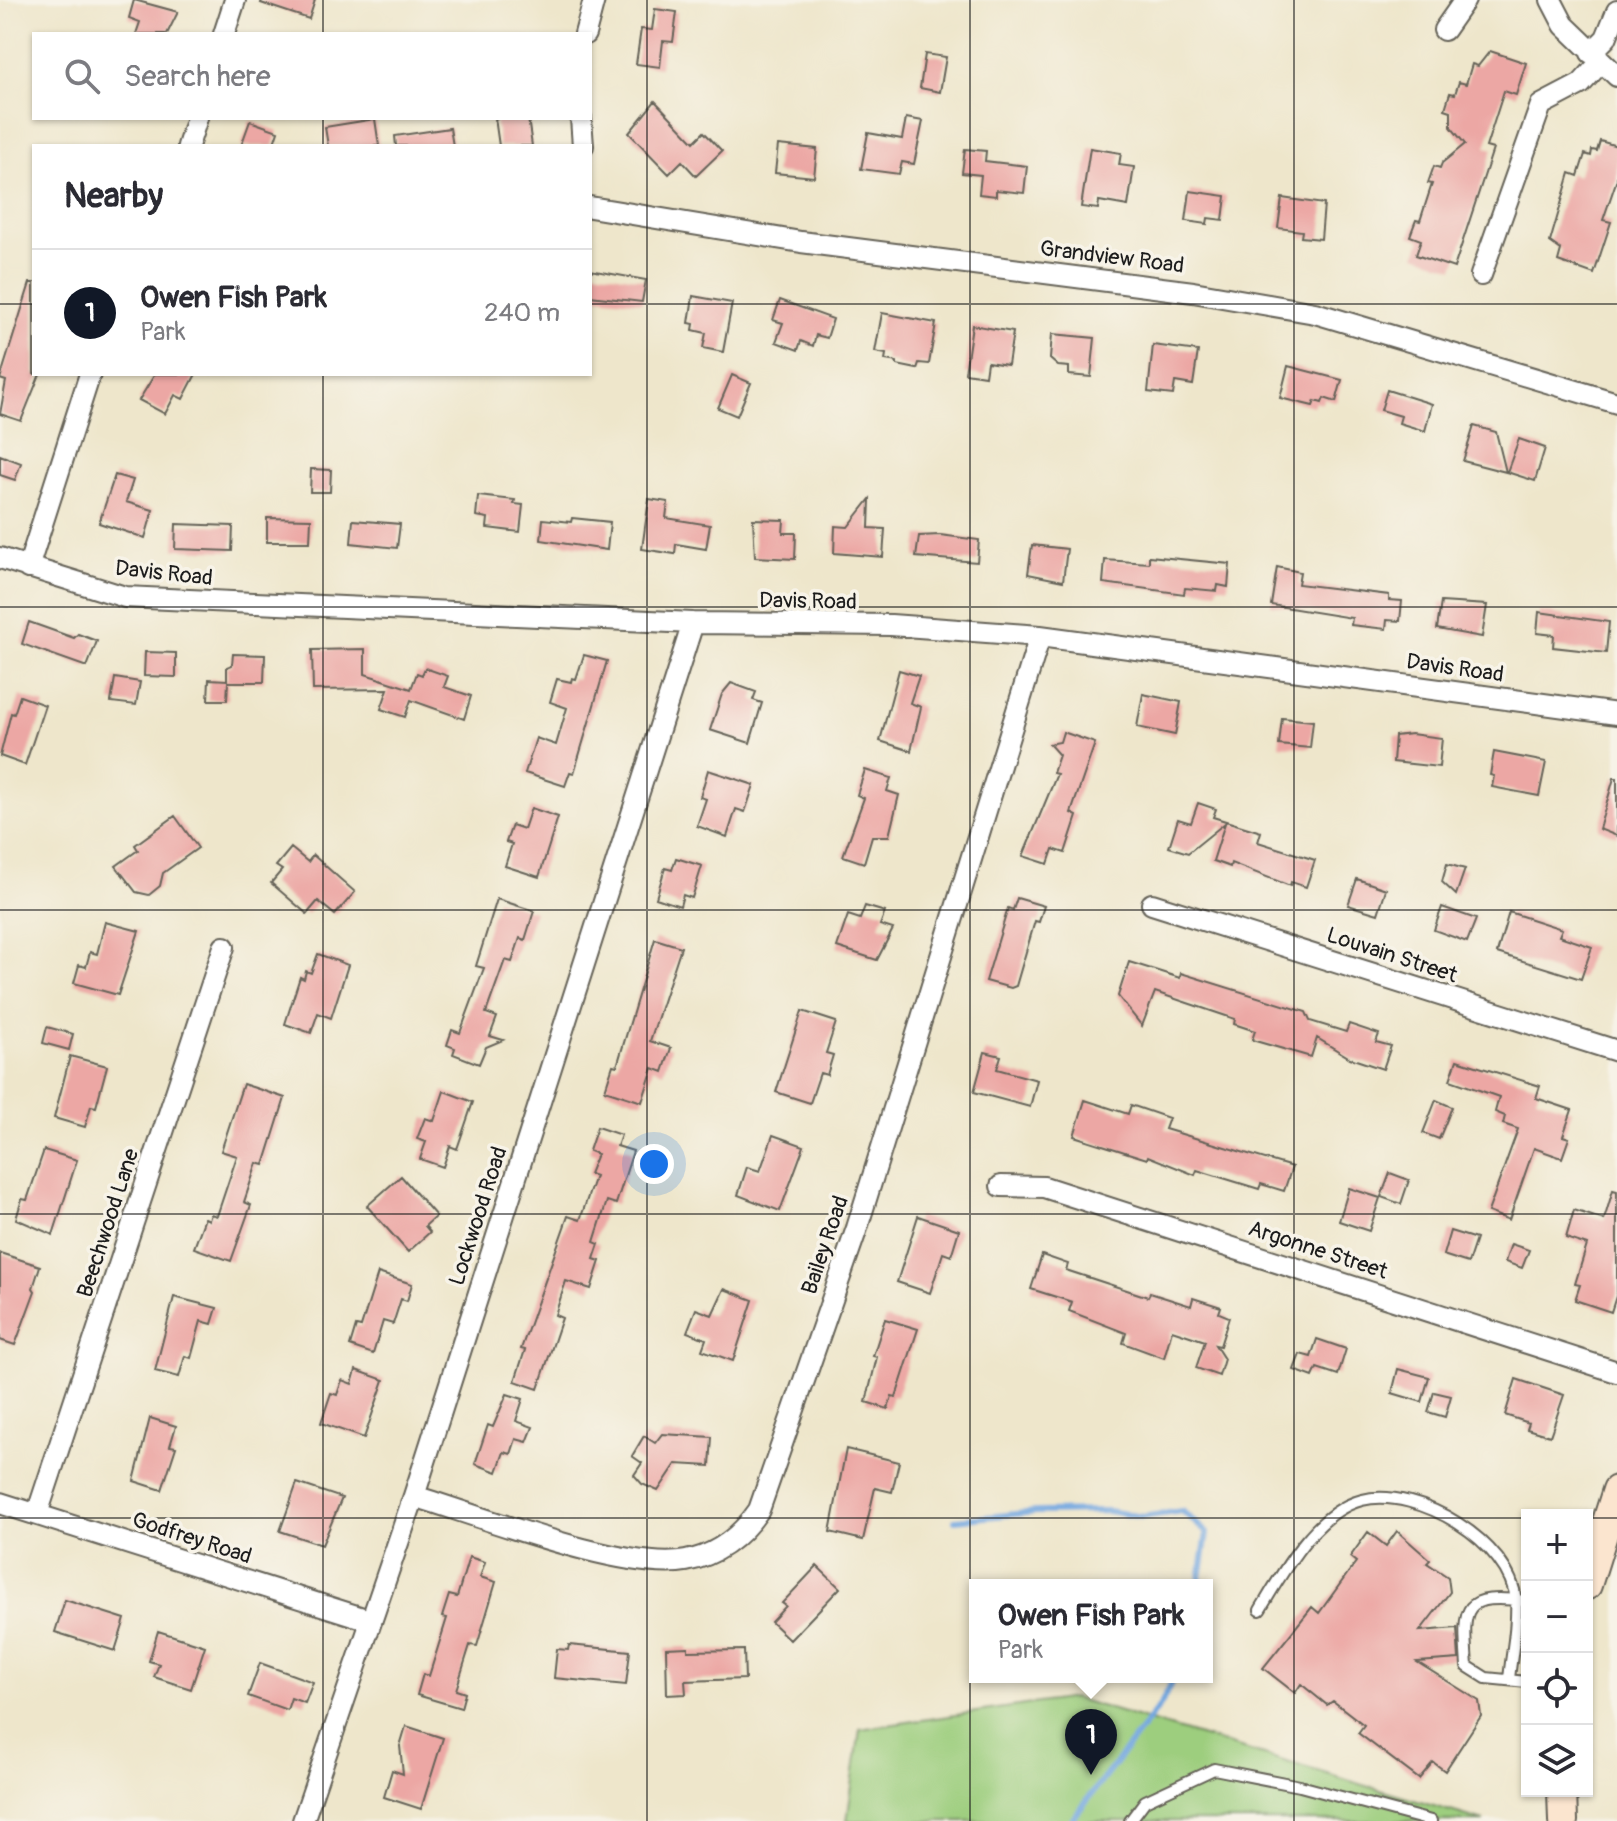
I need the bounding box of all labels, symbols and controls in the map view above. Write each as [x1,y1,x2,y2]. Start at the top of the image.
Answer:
search box [32,32,592,120]
icon: search [60,54,104,98]
text: Search here [124,58,271,95]
text: Nearby [64,175,163,218]
street label: Grandview Road [1038,234,1186,280]
text: Owen Fish Park [140,279,327,316]
text: 1 [85,297,95,329]
text: 240 m [484,297,560,329]
text: Park [140,316,186,348]
street label: Davis Road [114,554,214,592]
street label: Davis Road [759,586,857,616]
street label: Davis Road [1405,647,1505,689]
street label: Louvain Street [1323,921,1461,989]
street label: Lockwood Road [442,1143,514,1289]
your location [634,1144,674,1184]
street label: Beechwood Lane [71,1145,145,1301]
street label: Bailey Road [795,1192,855,1298]
street label: Argonne Street [1245,1214,1391,1286]
street label: Godfrey Road [129,1506,255,1570]
map controls [1521,1509,1593,1797]
button: + [1521,1509,1593,1581]
popup [969,1579,1213,1683]
button: − [1521,1581,1593,1653]
text: Owen Fish Park [998,1597,1184,1634]
text: Park [998,1634,1043,1666]
button: locate [1521,1653,1593,1725]
pin: 1 [1065,1709,1117,1775]
button: layers [1521,1725,1593,1797]

